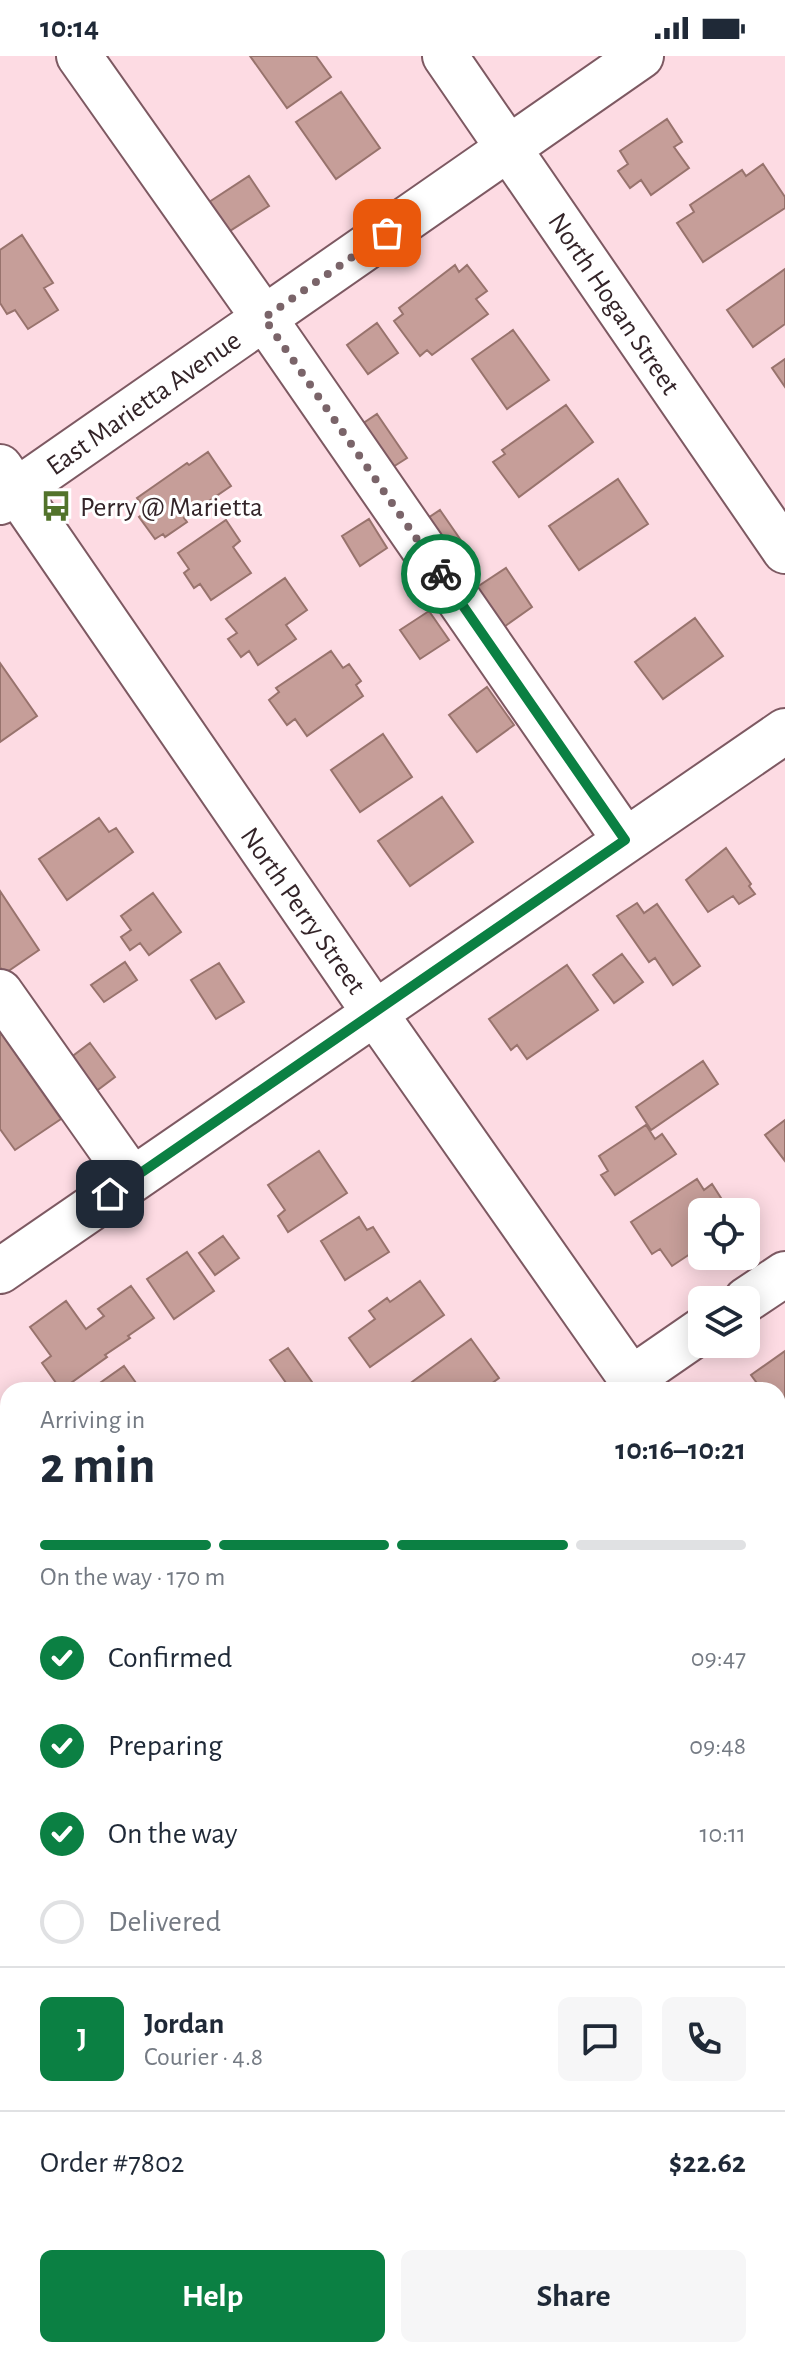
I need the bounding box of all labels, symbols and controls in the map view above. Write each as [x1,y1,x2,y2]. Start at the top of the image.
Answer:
text: 10:14 [40,13,99,43]
pin [353,199,421,267]
street label: North Hogan Street [542,208,684,400]
icon: bag [365,211,409,255]
street label: East Marietta Avenue [42,326,246,481]
bus stop icon: Perry @ Marietta [39,489,73,523]
place label: Perry @ Marietta [80,494,263,522]
courier [401,534,481,614]
icon: bike [419,552,463,596]
street label: North Perry Street [235,823,370,1000]
pin [76,1160,144,1228]
icon: home [88,1172,132,1216]
map controls [688,1198,760,1358]
button: locate [688,1198,760,1270]
button: layers [688,1286,760,1358]
text: Arriving in [40,1407,145,1433]
text: 10:16–10:21 [615,1435,746,1465]
text: 2 min [40,1440,155,1492]
text: On the way · 170 m [40,1564,225,1590]
icon: check [40,1636,84,1680]
text: Confirmed [108,1643,232,1673]
text: 09:47 [691,1645,746,1671]
icon: check [40,1724,84,1768]
text: Preparing [108,1731,223,1761]
text: 09:48 [689,1733,746,1759]
icon: check [40,1812,84,1856]
text: On the way [108,1819,237,1849]
text: 10:11 [699,1821,746,1847]
text: Delivered [108,1907,221,1937]
button: chat [558,1997,642,2081]
button: phone [662,1997,746,2081]
text: Jordan [144,2009,224,2039]
text: J [77,2024,87,2054]
text: Courier · 4.8 [144,2044,263,2070]
text: Order #7802 [40,2148,184,2178]
text: $22.62 [669,2148,746,2178]
button: Help [40,2250,385,2342]
button: Share [401,2250,746,2342]

